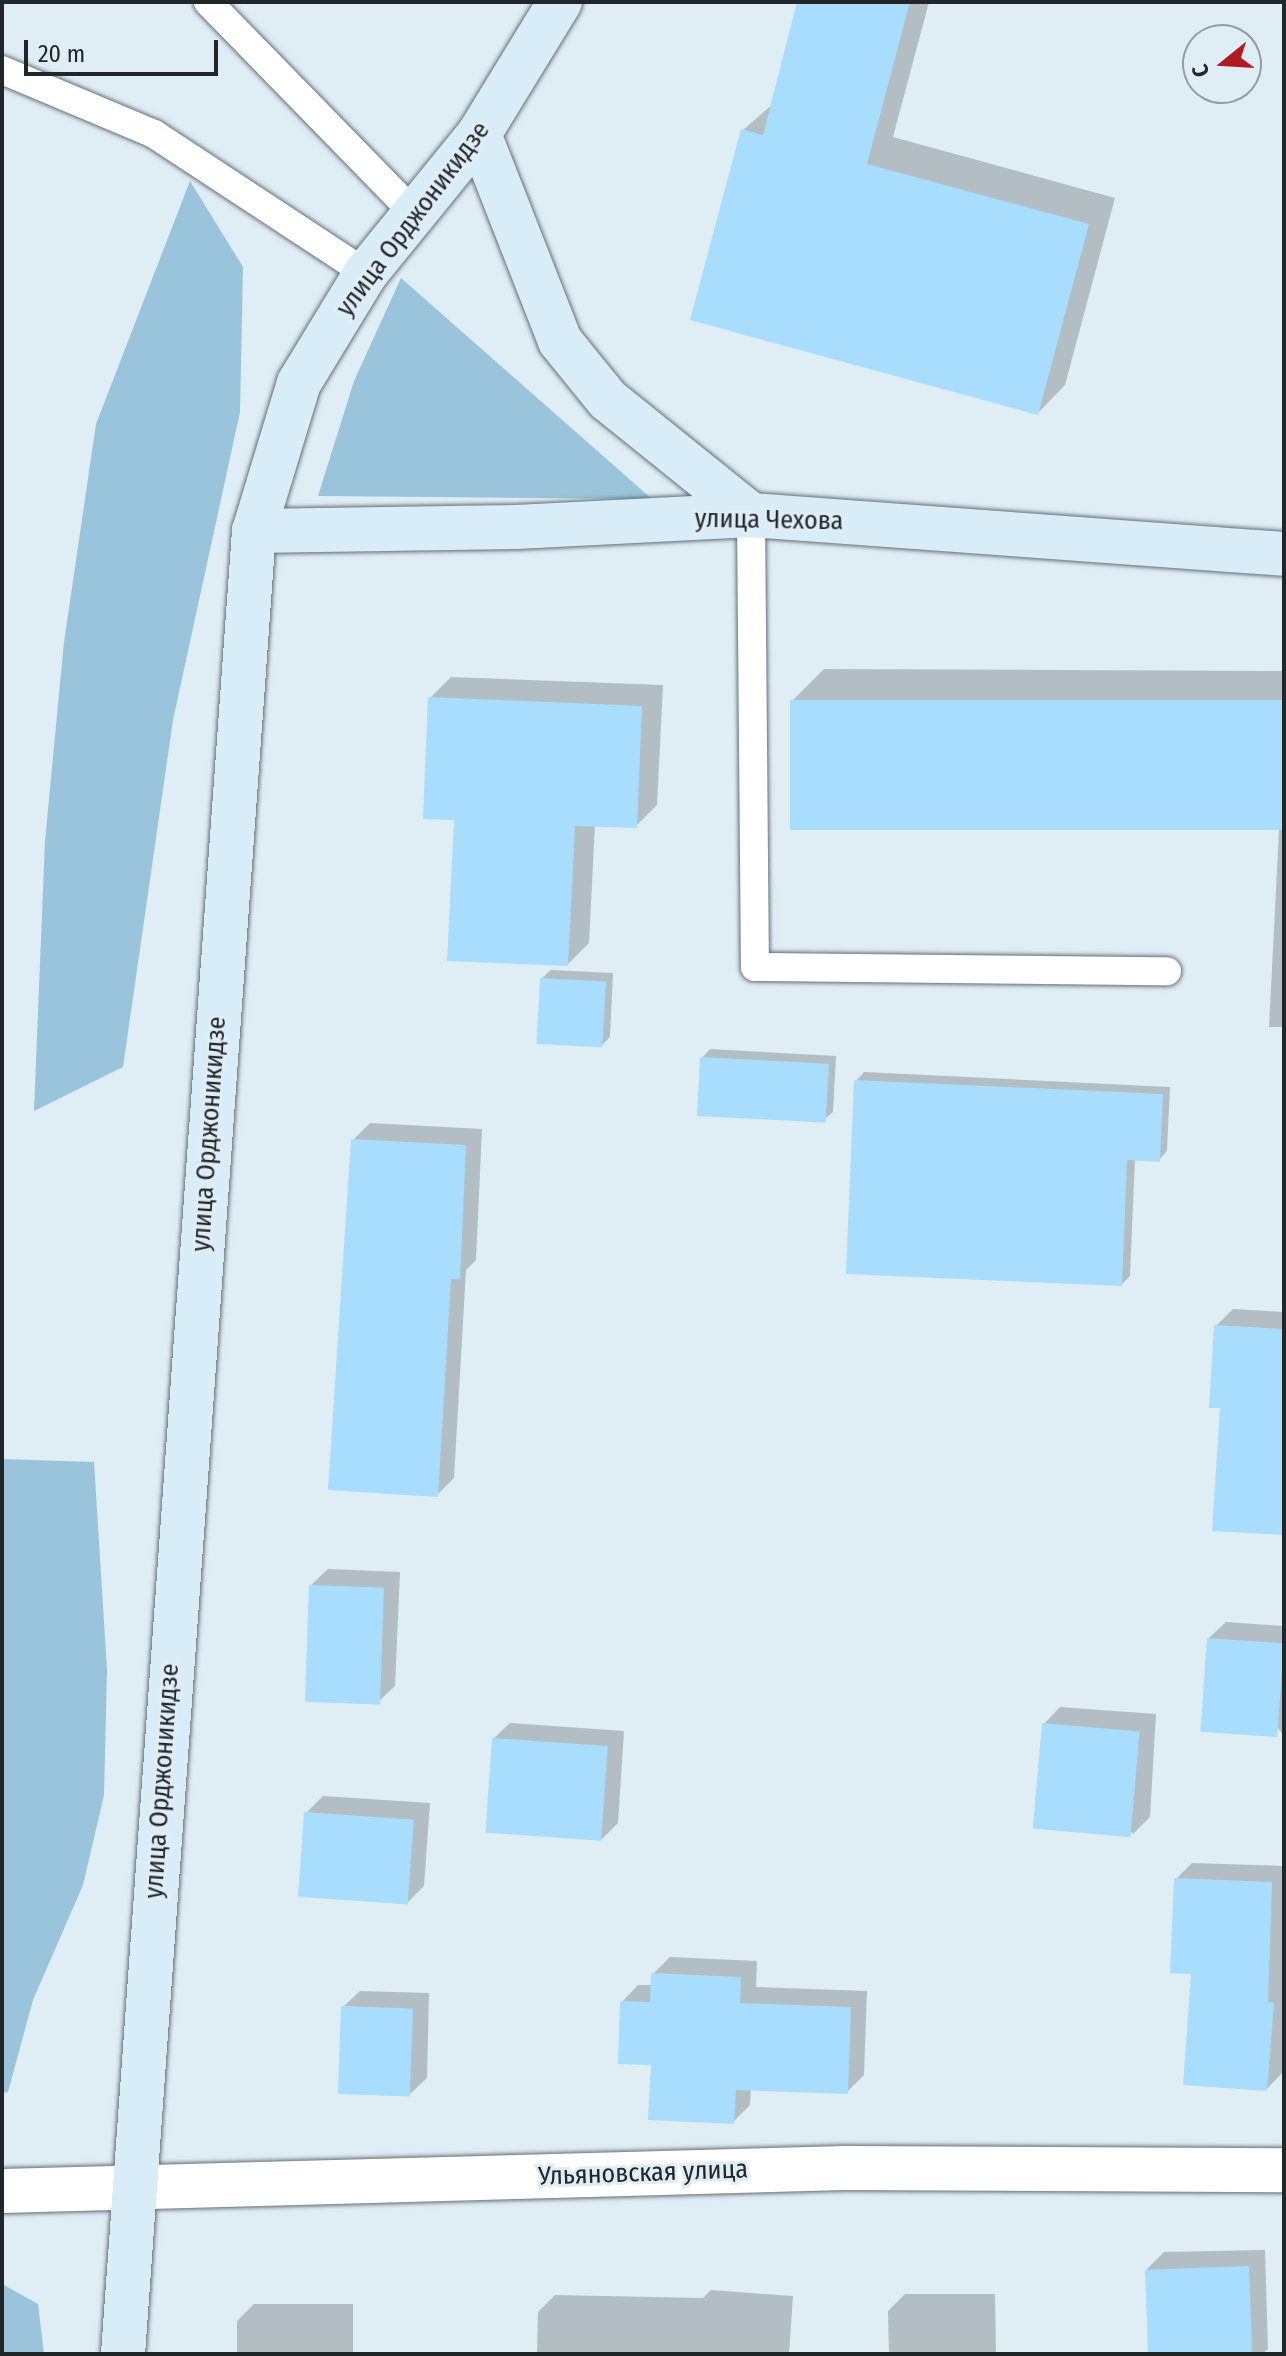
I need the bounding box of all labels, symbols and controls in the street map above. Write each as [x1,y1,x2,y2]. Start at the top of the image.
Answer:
scale bar [28,24,222,74]
north arrow [1182,24,1262,104]
text: 20 m [38,40,85,68]
text: С [1186,61,1215,81]
street label: улица Орджоникидзе [330,115,496,323]
street label: улица Чехова [694,503,844,537]
street label: улица Орджоникидзе [185,1015,233,1253]
street label: улица Орджоникидзе [138,1662,186,1900]
street label: Ульяновская улица [538,2154,748,2192]

